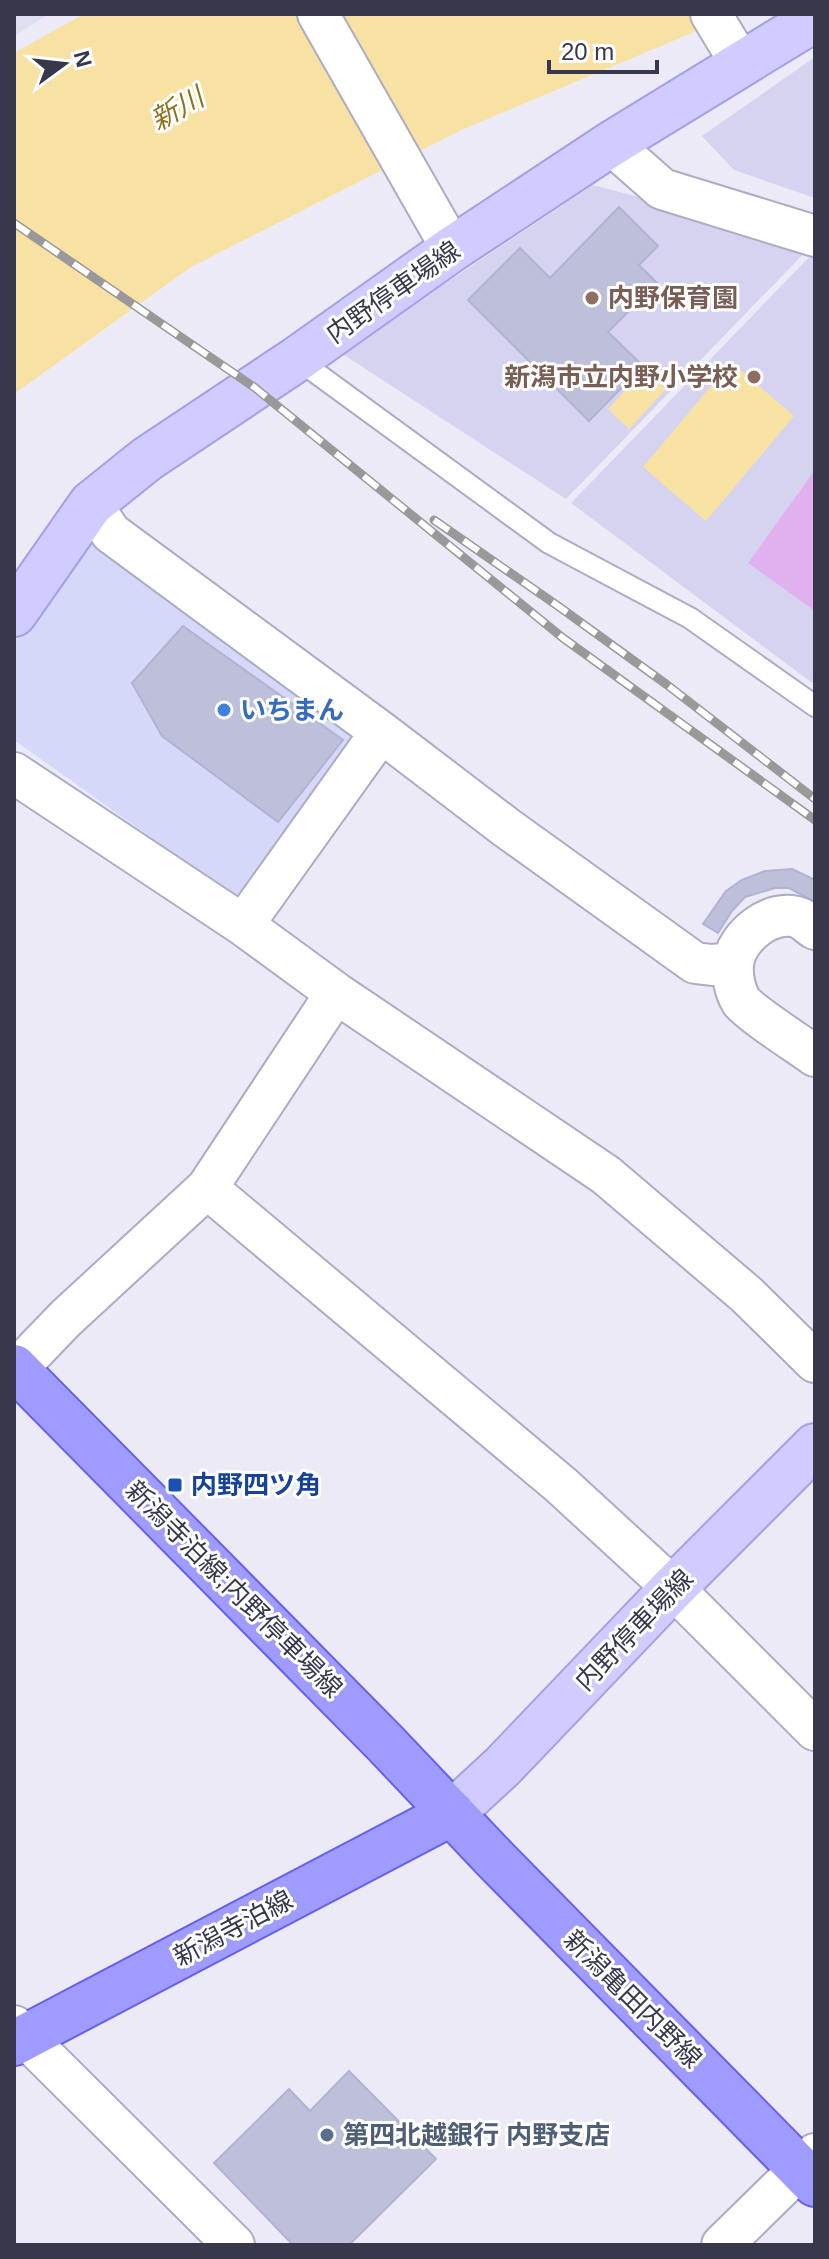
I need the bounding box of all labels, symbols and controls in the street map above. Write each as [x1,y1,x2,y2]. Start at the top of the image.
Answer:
north arrow [24,24,104,104]
scale bar [549,24,657,74]
text: 20 m [561,38,614,65]
text: N [69,48,97,70]
water label: 新川 [145,80,212,136]
street label: 内野停車場線 [320,235,466,349]
place label: 内野保育園 [608,283,738,313]
marker: 内野保育園 [583,289,601,307]
place label: 新潟市立内野小学校 [504,362,738,392]
marker: 新潟市立内野小学校 [745,368,763,386]
place label: いちまん [240,695,344,725]
marker: いちまん [215,701,233,719]
place label: 内野四ツ角 [191,1470,321,1500]
street label: 新潟寺泊線;内野停車場線 [120,1475,348,1703]
marker: 内野四ツ角 [166,1476,184,1494]
street label: 内野停車場線 [569,1563,699,1697]
street label: 新潟寺泊線 [169,1884,297,1972]
street label: 新潟亀田内野線 [558,1924,708,2074]
place label: 第四北越銀行 内野支店 [343,2120,610,2150]
marker: 第四北越銀行 内野支店 [318,2126,336,2144]

